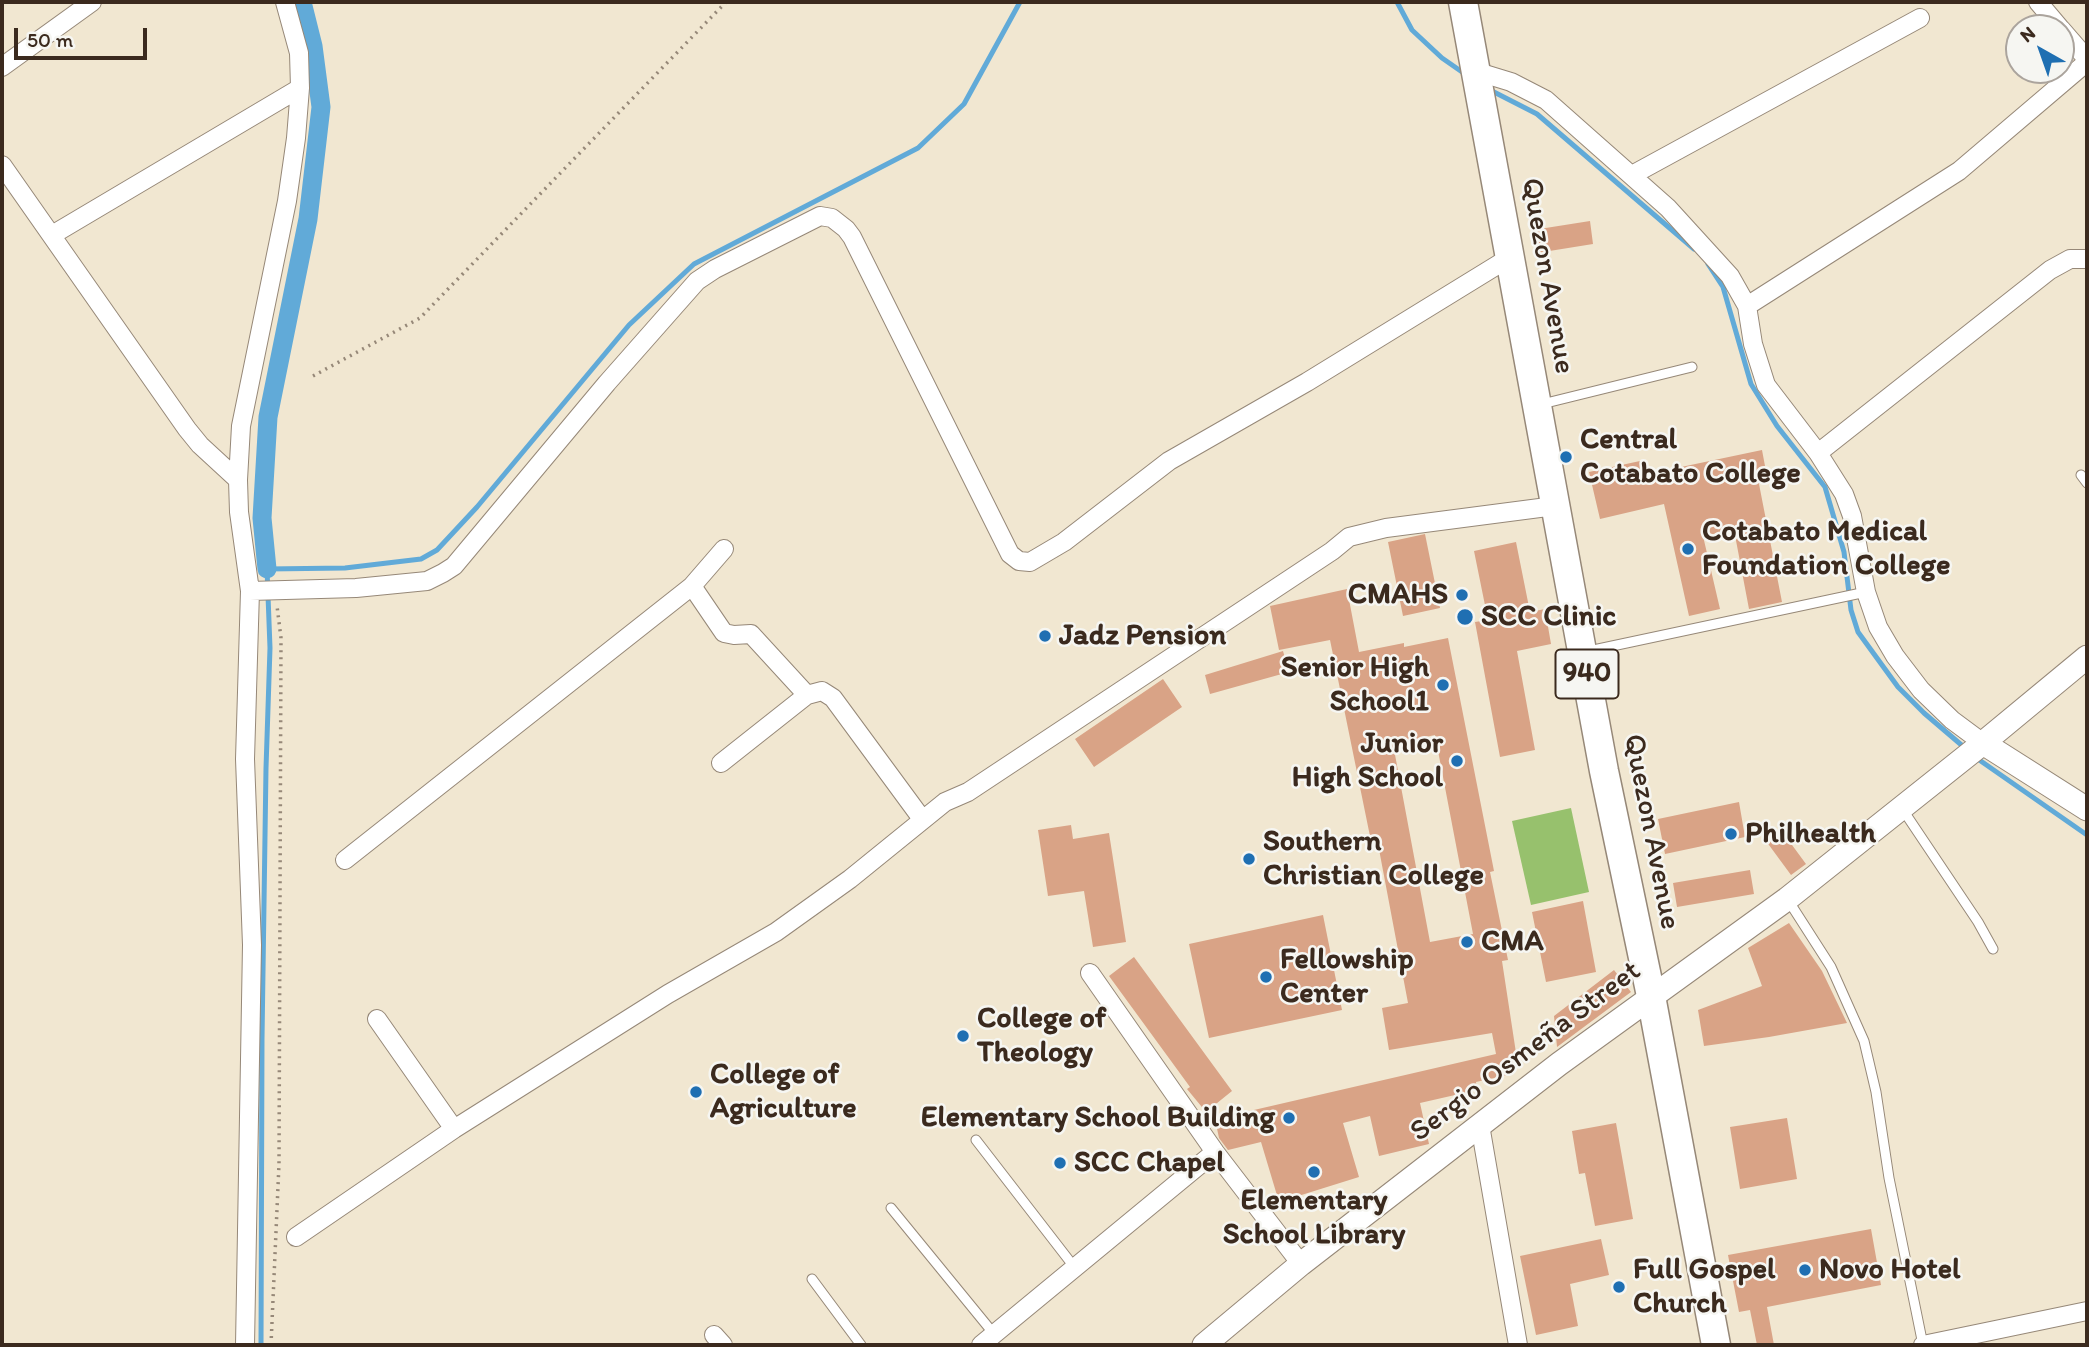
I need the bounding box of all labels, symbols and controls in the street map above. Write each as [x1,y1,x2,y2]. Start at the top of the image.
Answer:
scale bar [18,14,150,58]
north arrow [2005,14,2075,84]
text: N [2015,21,2040,47]
text: 50 m [27,27,73,52]
street label: Quezon Avenue [1512,175,1582,377]
place label: Central Cotabato College [1580,422,1801,492]
marker: Central Cotabato College [1558,449,1574,465]
place label: Cotabato Medical Foundation College [1702,514,1950,584]
marker: Cotabato Medical Foundation College [1680,541,1696,557]
place label: CMAHS [1348,577,1448,613]
marker: CMAHS [1454,587,1470,603]
place label: SCC Clinic [1481,599,1616,635]
marker: SCC Clinic [1455,607,1475,627]
place label: Jadz Pension [1059,618,1226,654]
marker: Jadz Pension [1037,628,1053,644]
place label: Senior High School1 [1281,650,1429,720]
road number: 940 [1556,650,1618,698]
marker: Senior High School1 [1435,677,1451,693]
place label: Junior High School [1292,726,1443,796]
street label: Quezon Avenue [1614,731,1688,933]
marker: Junior High School [1449,753,1465,769]
place label: Philhealth [1745,816,1876,852]
place label: Southern Christian College [1263,824,1484,894]
marker: Philhealth [1723,826,1739,842]
marker: Southern Christian College [1241,851,1257,867]
place label: CMA [1481,924,1544,960]
marker: CMA [1459,934,1475,950]
place label: Fellowship Center [1280,942,1414,1012]
street label: Sergio Osmeña Street [1404,954,1648,1150]
marker: Fellowship Center [1258,969,1274,985]
place label: College of Theology [977,1001,1106,1072]
marker: College of Theology [955,1028,971,1044]
place label: College of Agriculture [710,1057,857,1128]
marker: College of Agriculture [688,1084,704,1100]
place label: Elementary School Building [921,1100,1275,1136]
marker: Elementary School Building [1281,1110,1297,1126]
place label: SCC Chapel [1074,1145,1225,1181]
marker: SCC Chapel [1052,1155,1068,1171]
marker: Elementary School Library [1306,1164,1322,1180]
place label: Elementary School Library [1223,1183,1405,1254]
place label: Full Gospel Church [1633,1252,1775,1322]
place label: Novo Hotel [1819,1252,1960,1288]
marker: Novo Hotel [1797,1262,1813,1278]
marker: Full Gospel Church [1611,1279,1627,1295]

